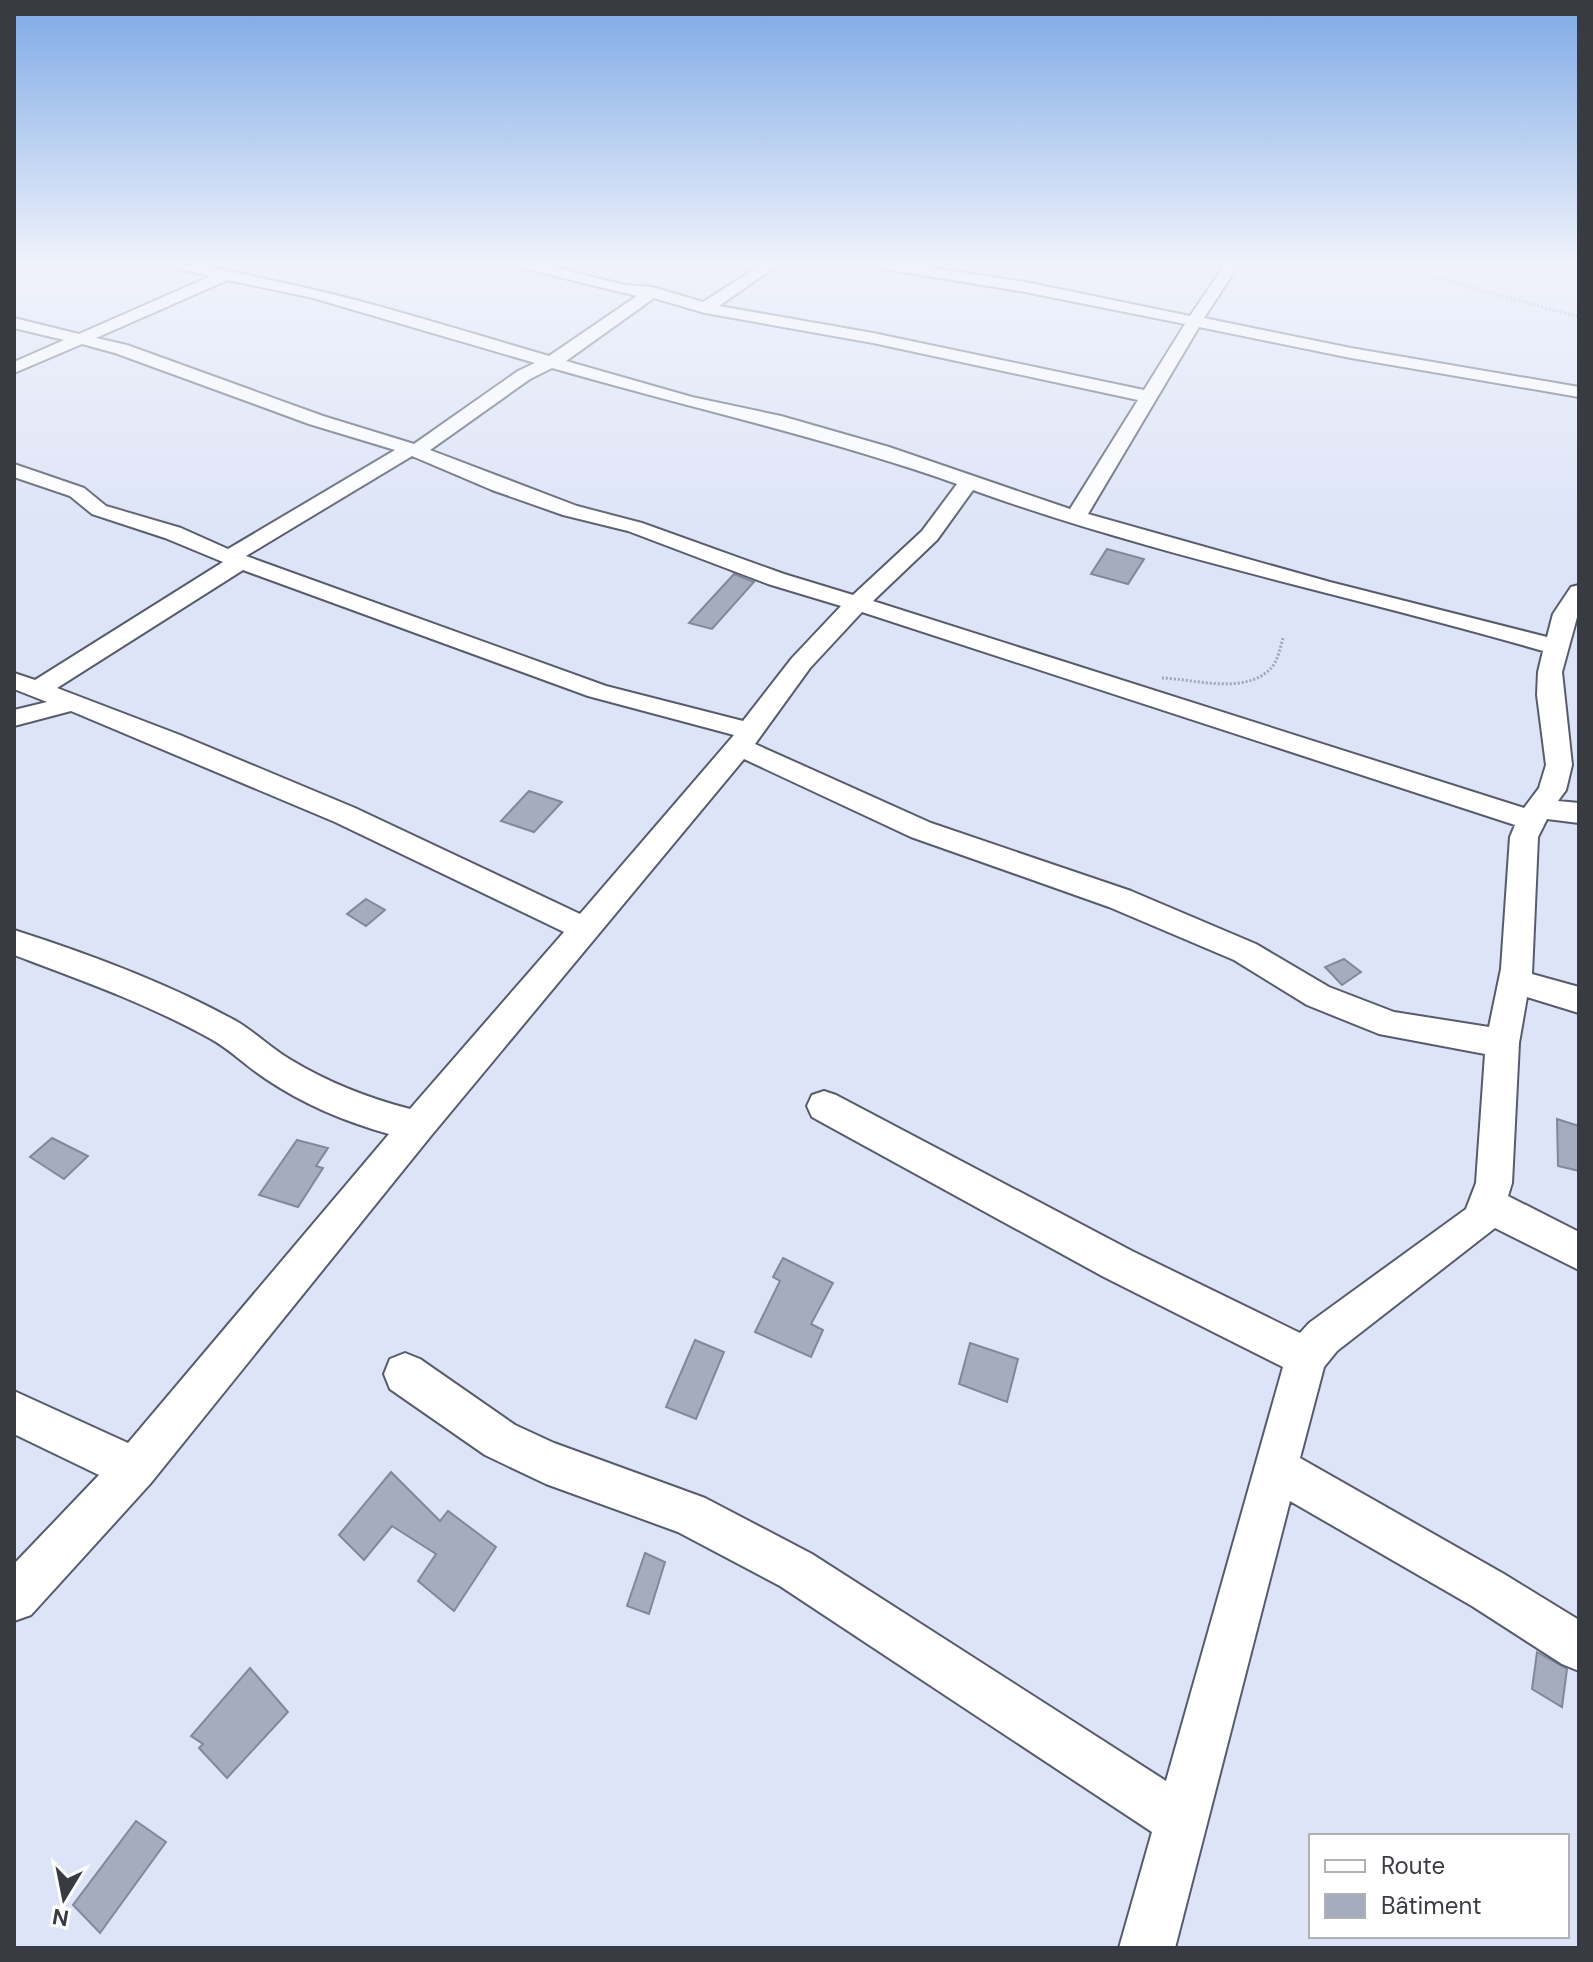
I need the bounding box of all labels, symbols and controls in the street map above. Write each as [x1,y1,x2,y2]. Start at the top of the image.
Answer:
legend [1309,1834,1569,1938]
text: Route [1381,1850,1445,1881]
north arrow [24,1858,104,1938]
text: Bâtiment [1381,1890,1482,1921]
text: N [50,1902,71,1933]

